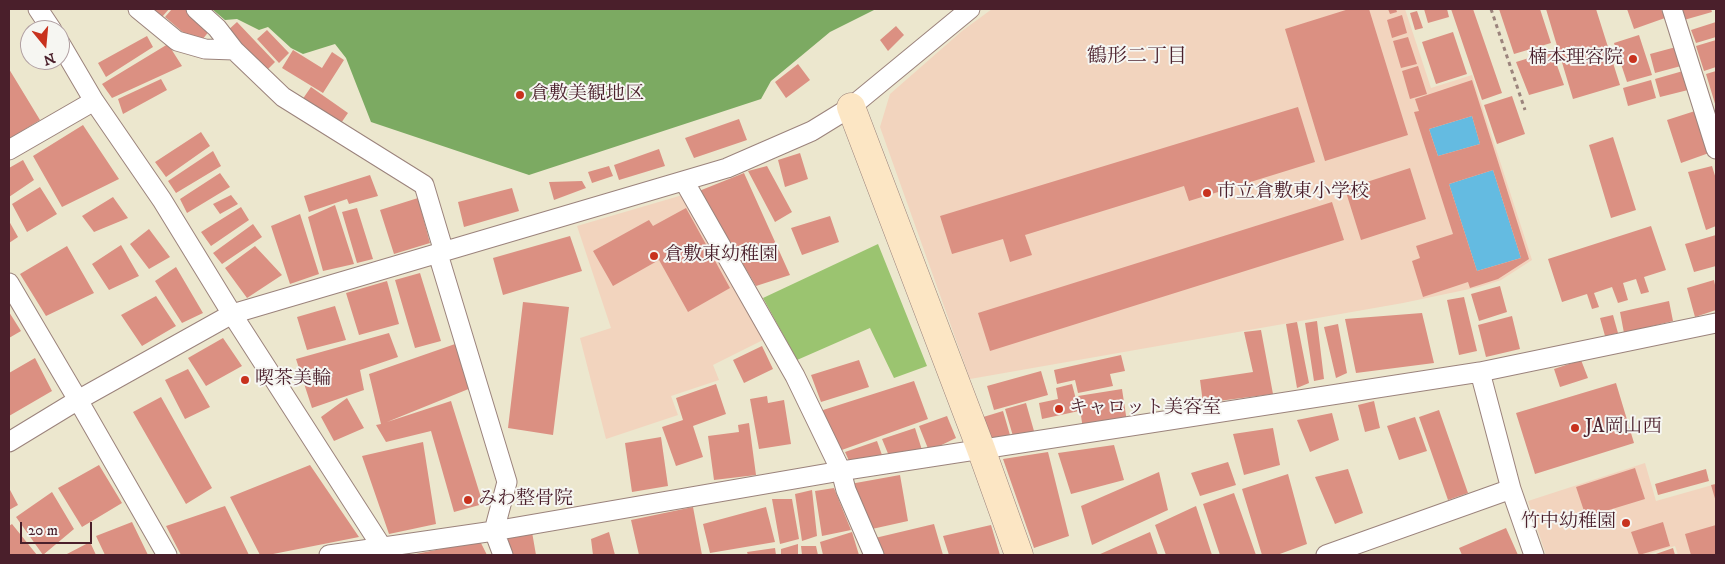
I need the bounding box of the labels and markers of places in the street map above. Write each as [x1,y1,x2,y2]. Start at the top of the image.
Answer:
place label: 楠本理容院 [1528,48,1623,70]
marker: 楠本理容院 [1627,53,1639,65]
place label: 倉敷美観地区 [530,84,644,106]
marker: 倉敷美観地区 [514,89,526,101]
place label: 市立倉敷東小学校 [1217,182,1369,204]
marker: 市立倉敷東小学校 [1201,187,1213,199]
place label: 倉敷東幼稚園 [664,245,778,267]
marker: 倉敷東幼稚園 [648,250,660,262]
place label: 喫茶美輪 [255,369,331,391]
marker: 喫茶美輪 [239,374,251,386]
place label: キャロット美容室 [1069,398,1221,420]
marker: キャロット美容室 [1053,403,1065,415]
place label: JA岡山西 [1585,417,1661,439]
marker: JA岡山西 [1569,422,1581,434]
place label: みわ整骨院 [478,489,573,511]
marker: みわ整骨院 [462,494,474,506]
place label: 竹中幼稚園 [1521,512,1616,534]
marker: 竹中幼稚園 [1620,517,1632,529]

